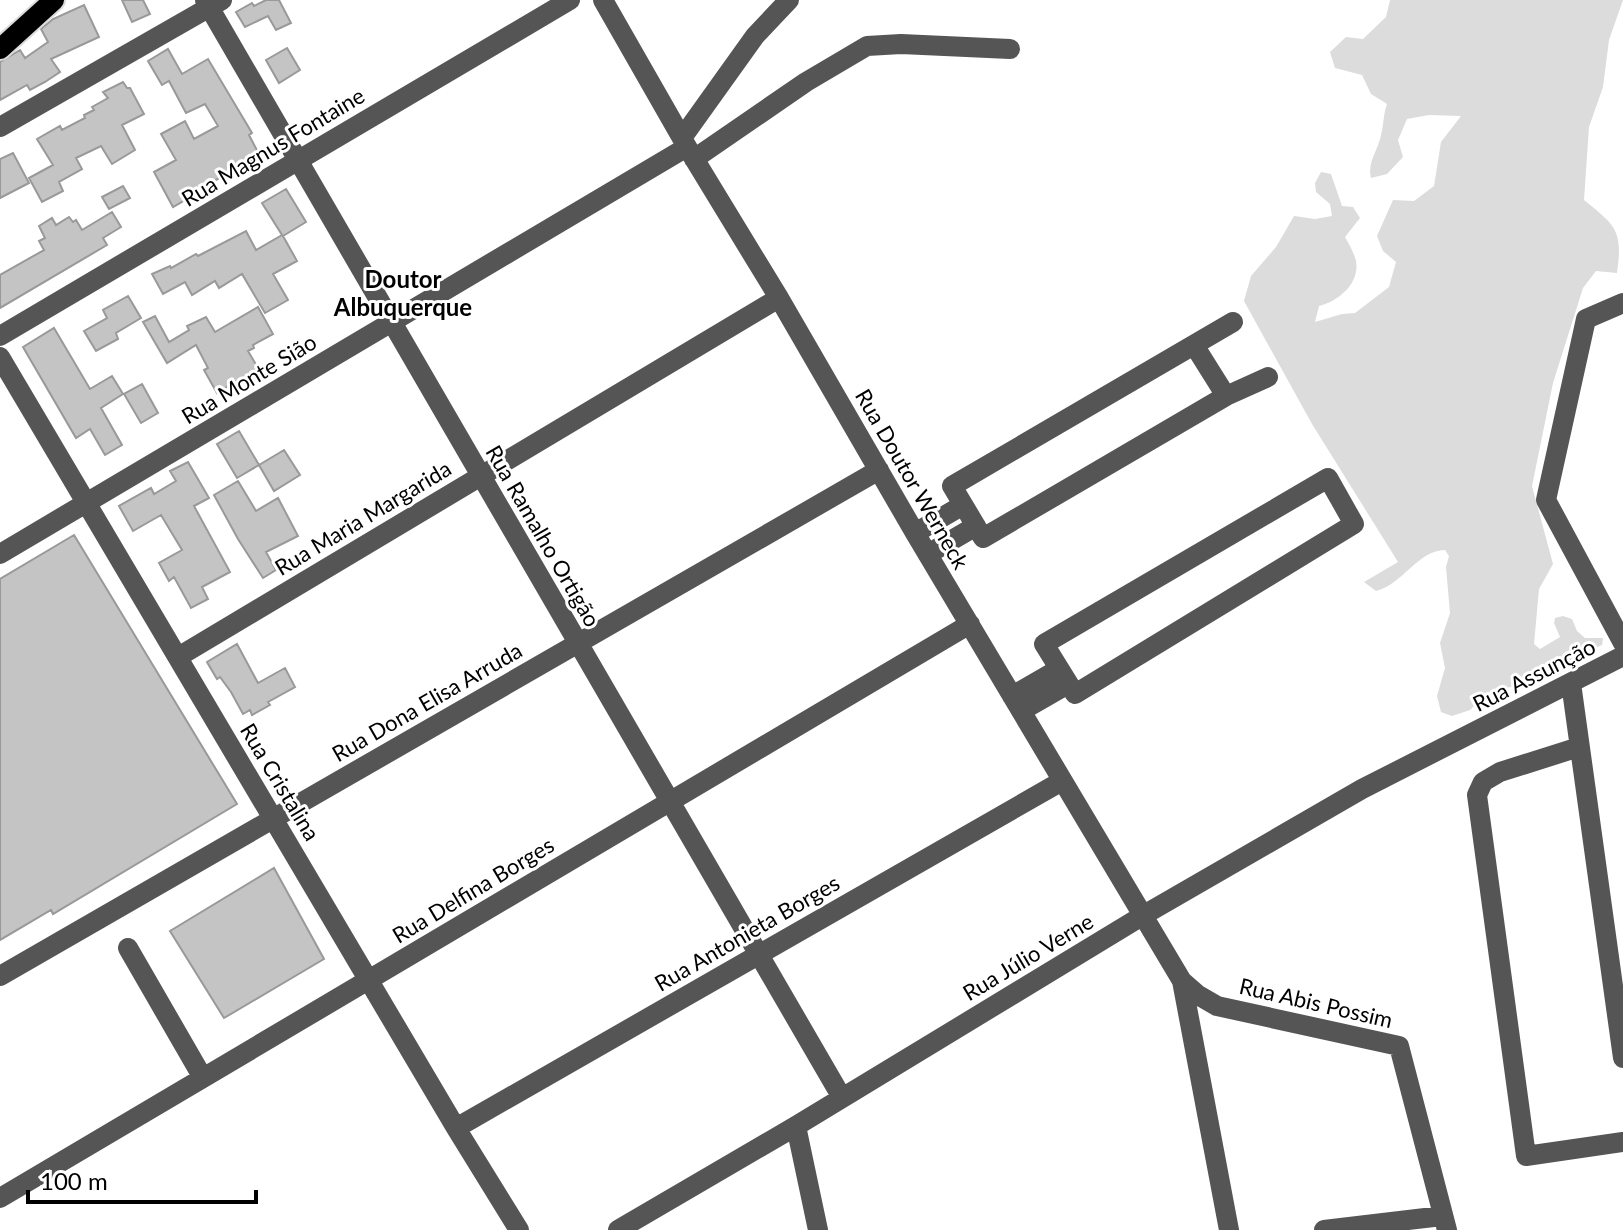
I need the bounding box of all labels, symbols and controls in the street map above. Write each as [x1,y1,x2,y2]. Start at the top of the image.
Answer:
street label: Rua Magnus Fontaine [176,81,369,212]
district label: Doutor Albuquerque [333,264,472,321]
street label: Rua Monte Sião [176,328,321,429]
street label: Rua Doutor Werneck [850,384,975,574]
street label: Rua Ramalho Ortigão [480,440,606,631]
street label: Rua Maria Margarida [270,454,456,581]
street label: Rua Assunção [1468,632,1600,717]
street label: Rua Dona Elisa Arruda [327,636,527,767]
street label: Rua Cristalina [235,718,326,845]
street label: Rua Delfina Borges [387,831,558,948]
street label: Rua Antonieta Borges [650,869,844,996]
street label: Rua Júlio Verne [958,907,1098,1006]
street label: Rua Abis Possim [1237,972,1395,1033]
scale bar [28,1154,256,1204]
text: 100 m [40,1166,108,1195]

